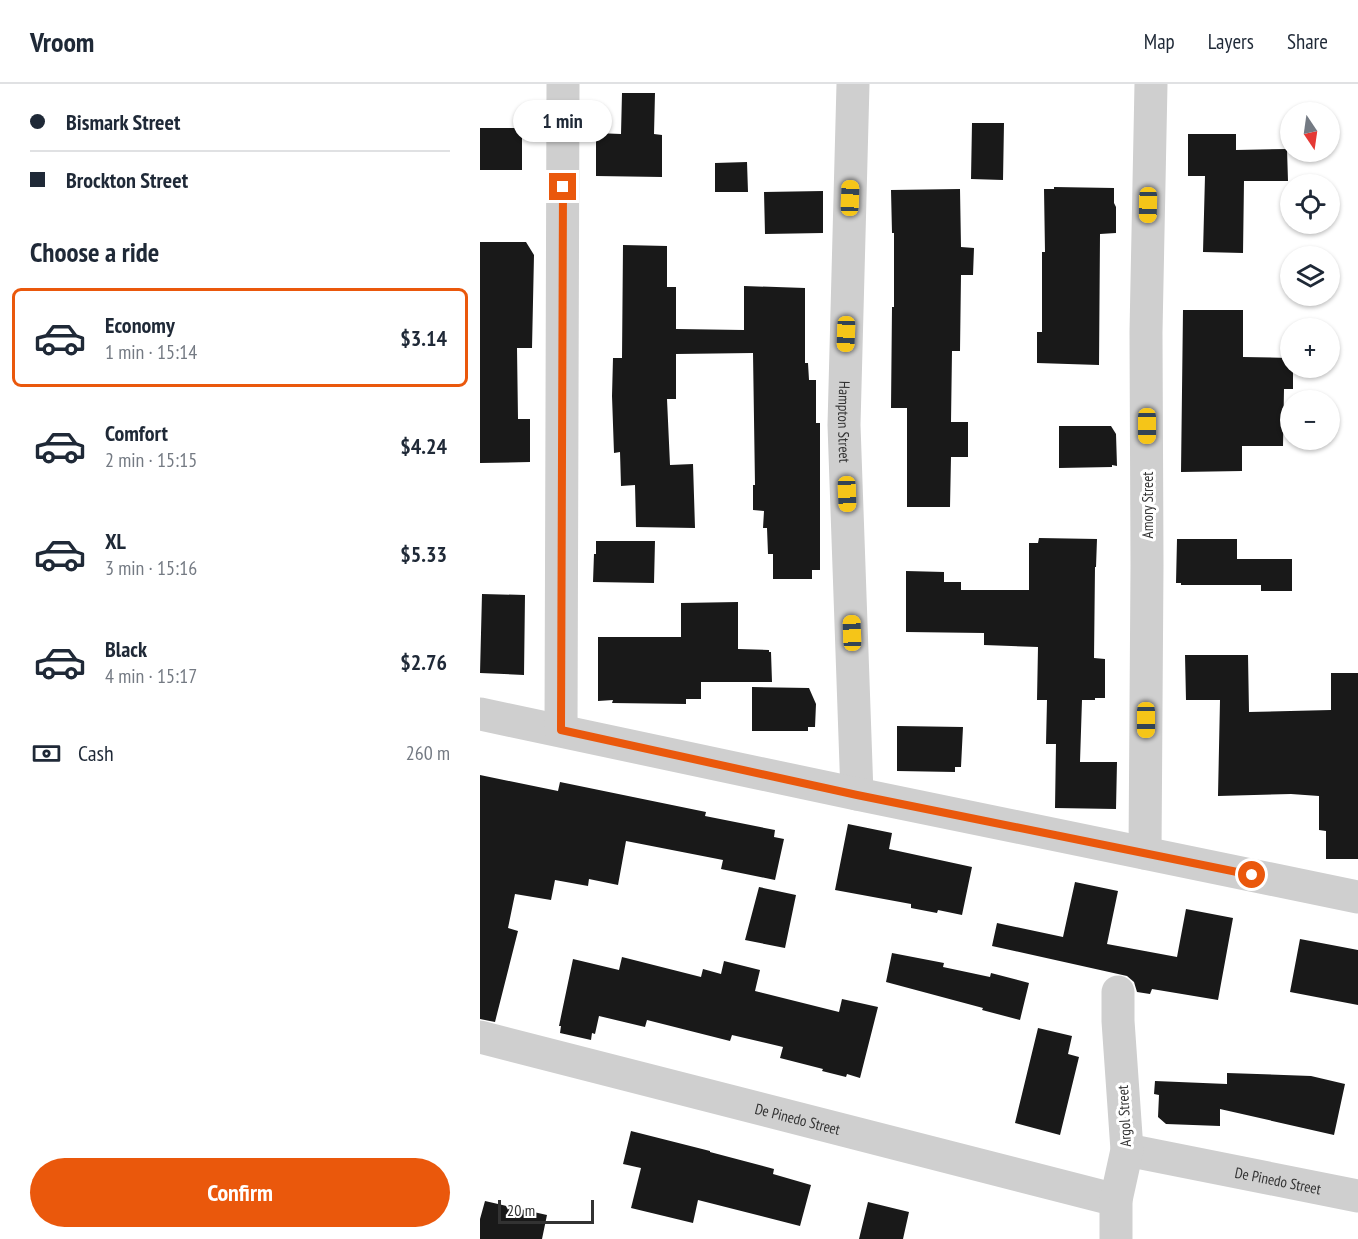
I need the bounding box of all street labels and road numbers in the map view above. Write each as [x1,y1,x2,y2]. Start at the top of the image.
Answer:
street label: Hampton Street [834,381,855,463]
street label: Amory Street [1138,472,1157,538]
street label: Argol Street [1113,1085,1135,1147]
street label: De Pinedo Street [753,1098,842,1138]
street label: De Pinedo Street [1233,1162,1323,1198]

